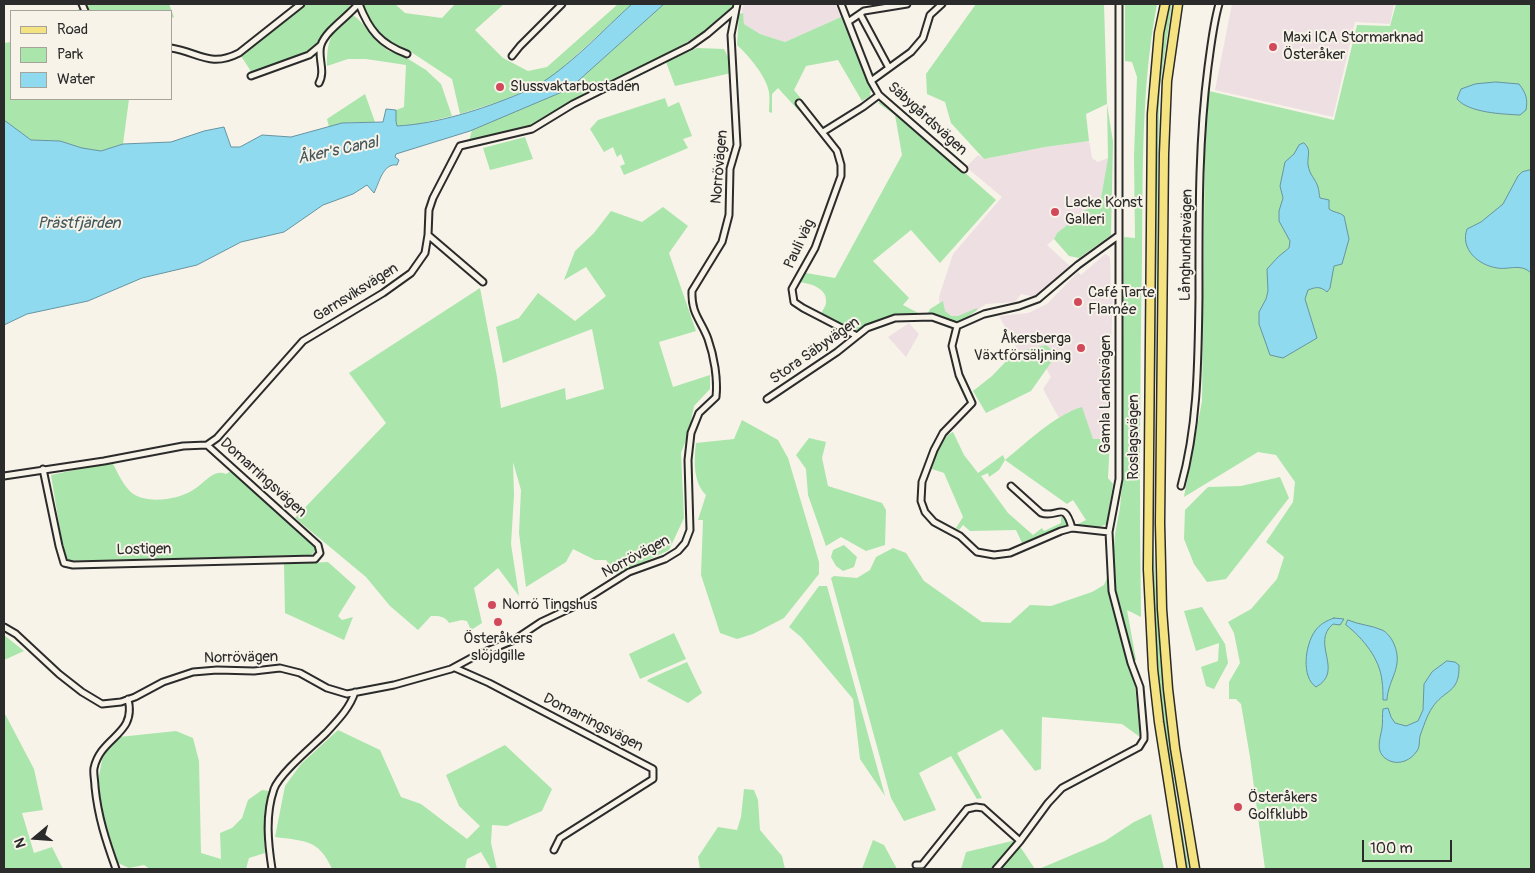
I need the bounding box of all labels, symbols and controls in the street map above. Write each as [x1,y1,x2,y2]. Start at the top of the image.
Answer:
legend [10,10,172,100]
text: Road [57,20,88,39]
place label: Maxi ICA Stormarknad Österåker [1283,29,1424,64]
marker: Maxi ICA Stormarknad Österåker [1267,41,1279,53]
text: Park [57,45,83,64]
text: Water [57,70,95,89]
place label: Slussvaktarbostaden [510,78,640,96]
street label: Säbygårdsvägen [883,78,971,160]
marker: Slussvaktarbostaden [494,81,506,93]
street label: Norrövägen [708,129,732,205]
water label: Åker's Canal [296,133,380,169]
street label: Långhundravägen [1177,189,1197,301]
place label: Lacke Konst Galleri [1065,194,1143,229]
marker: Lacke Konst Galleri [1049,206,1061,218]
water label: Prästfjärden [37,214,121,234]
street label: Pauli väg [781,216,819,272]
street label: Garnsviksvägen [310,260,402,326]
place label: Café Tarte Flamée [1088,284,1155,319]
marker: Café Tarte Flamée [1072,296,1084,308]
street label: Stora Säbyvägen [767,313,863,389]
place label: Åkersberga Växtförsäljning [974,330,1071,365]
street label: Gamla Landsvägen [1097,335,1115,453]
marker: Åkersberga Växtförsäljning [1075,342,1087,354]
street label: Roslagsvägen [1125,394,1143,480]
street label: Domarringsvägen [216,434,310,522]
street label: Norrövägen [599,532,673,582]
street label: Lostigen [116,541,172,559]
place label: Norrö Tingshus [502,596,597,614]
marker: Norrö Tingshus [486,599,498,611]
marker: Österåkers slöjdgille [492,616,504,628]
place label: Österåkers slöjdgille [463,630,533,665]
street label: Norrövägen [204,648,278,668]
street label: Domarringsvägen [540,690,646,756]
place label: Österåkers Golfklubb [1248,789,1317,824]
marker: Österåkers Golfklubb [1232,801,1244,813]
north arrow [10,813,60,863]
scale bar [1365,830,1455,862]
text: N [11,836,30,850]
text: 100 m [1370,839,1413,858]

